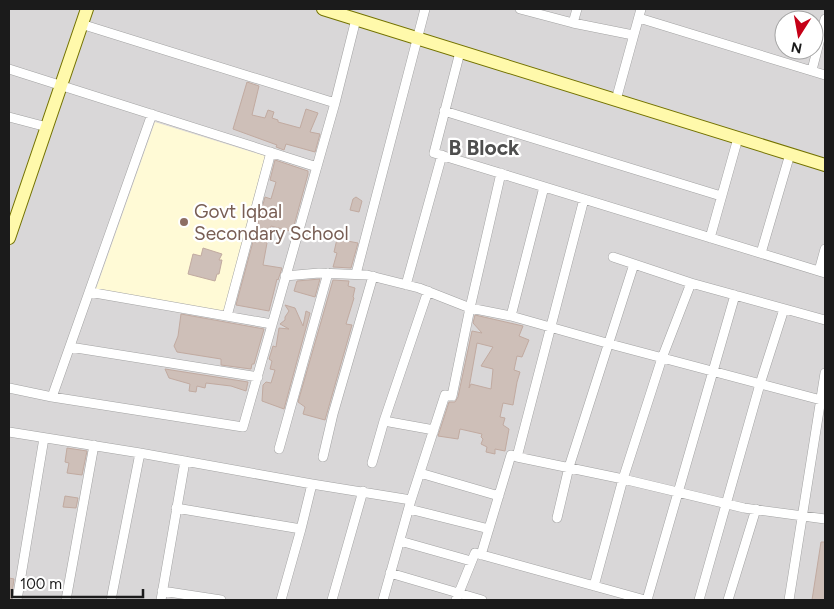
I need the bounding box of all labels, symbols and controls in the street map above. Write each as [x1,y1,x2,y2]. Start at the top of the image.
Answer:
north arrow [774,10,824,60]
text: N [790,38,804,57]
district label: B Block [449,135,520,160]
place label: Govt Iqbal Secondary School [194,200,349,245]
marker: Govt Iqbal Secondary School [178,216,190,228]
scale bar [12,566,144,598]
text: 100 m [20,575,62,593]

